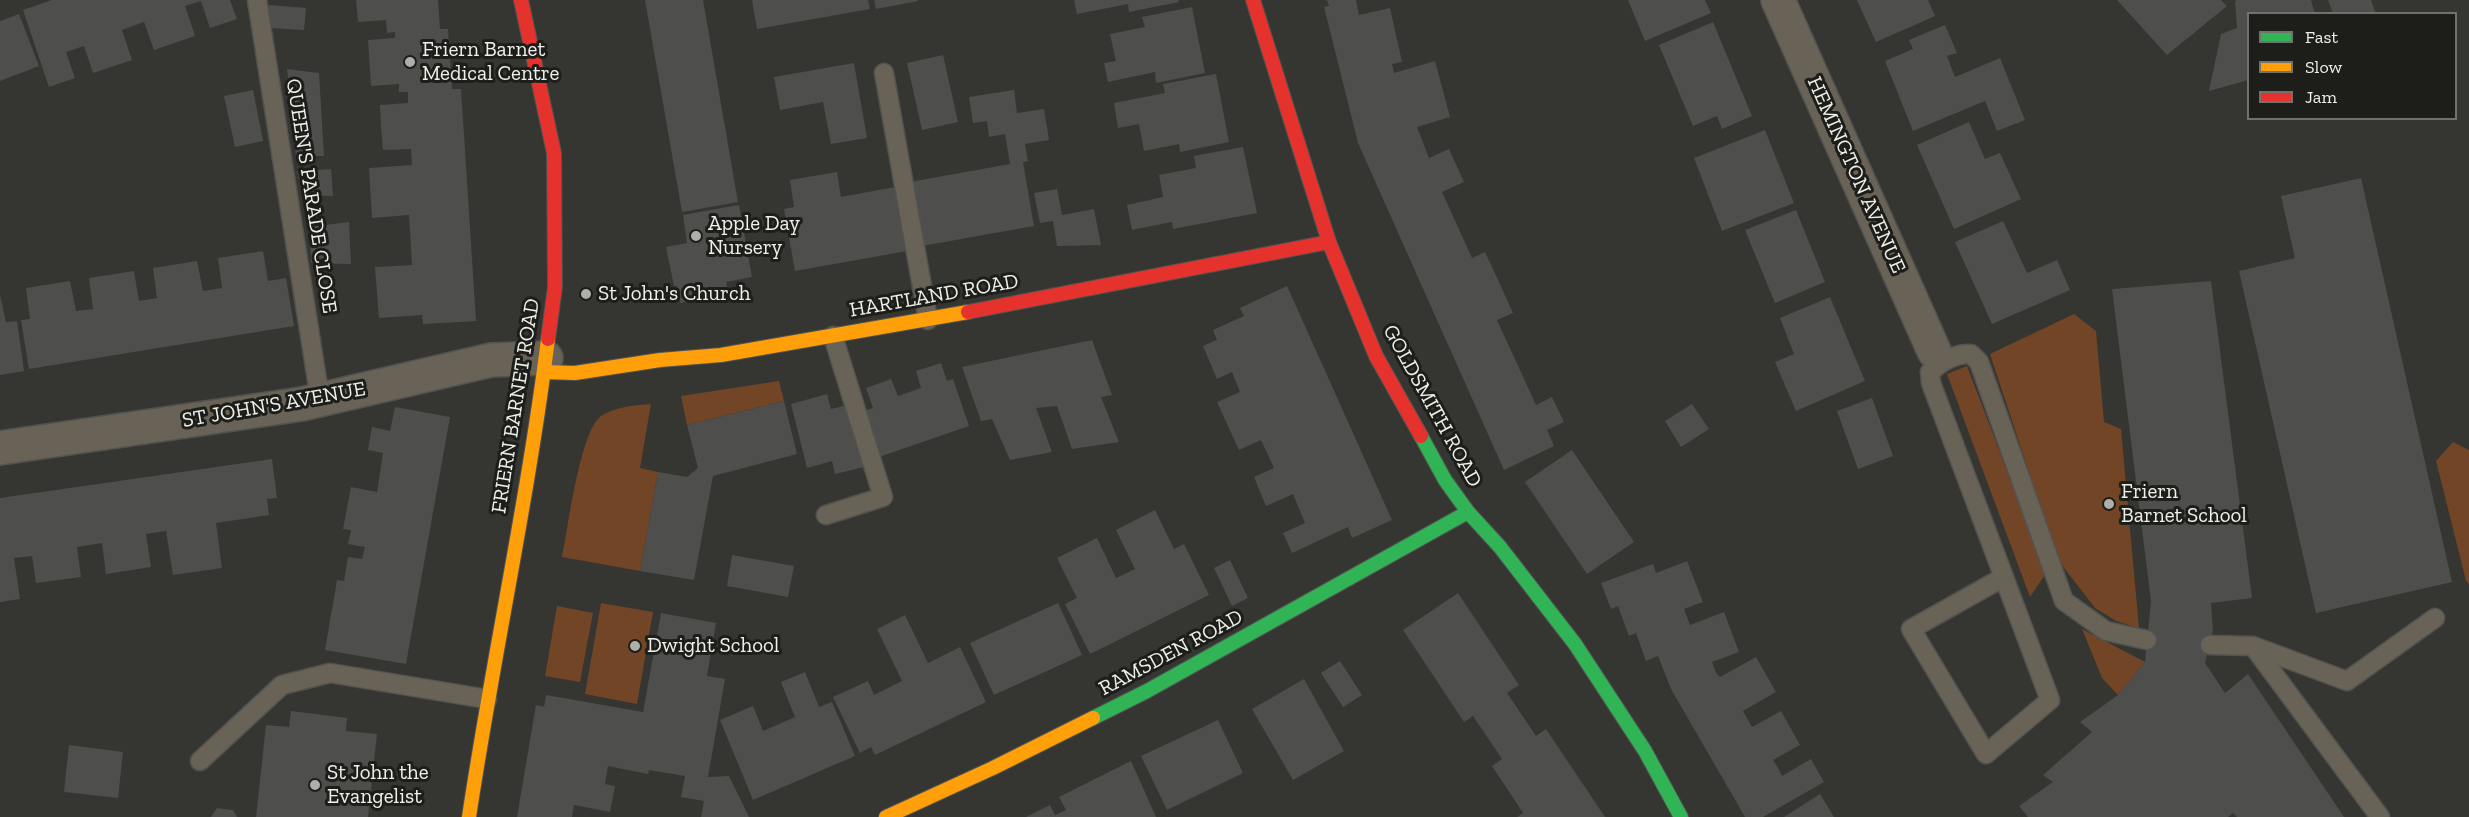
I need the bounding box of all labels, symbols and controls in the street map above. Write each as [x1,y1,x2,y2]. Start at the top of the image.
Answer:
legend [2247,12,2457,120]
text: Fast [2305,26,2338,48]
place label: Friern Barnet Medical Centre [422,37,559,87]
marker: Friern Barnet Medical Centre [403,55,417,69]
text: Slow [2305,56,2342,78]
street label: HEMINGTON AVENUE [1801,73,1911,277]
street label: QUEEN'S PARADE CLOSE [280,77,342,315]
text: Jam [2305,86,2337,108]
place label: Apple Day Nursery [708,211,800,261]
marker: Apple Day Nursery [689,229,703,243]
street label: HARTLAND ROAD [847,269,1021,323]
place label: St John's Church [598,281,750,307]
marker: St John's Church [579,287,593,301]
street label: FRIERN BARNET ROAD [487,297,545,515]
street label: GOLDSMITH ROAD [1377,320,1487,492]
street label: ST JOHN'S AVENUE [180,376,368,434]
place label: Friern Barnet School [2121,479,2247,529]
marker: Friern Barnet School [2102,497,2116,511]
street label: RAMSDEN ROAD [1095,604,1247,702]
place label: Dwight School [647,633,779,659]
marker: Dwight School [628,639,642,653]
place label: St John the Evangelist [327,760,429,810]
marker: St John the Evangelist [308,778,322,792]

